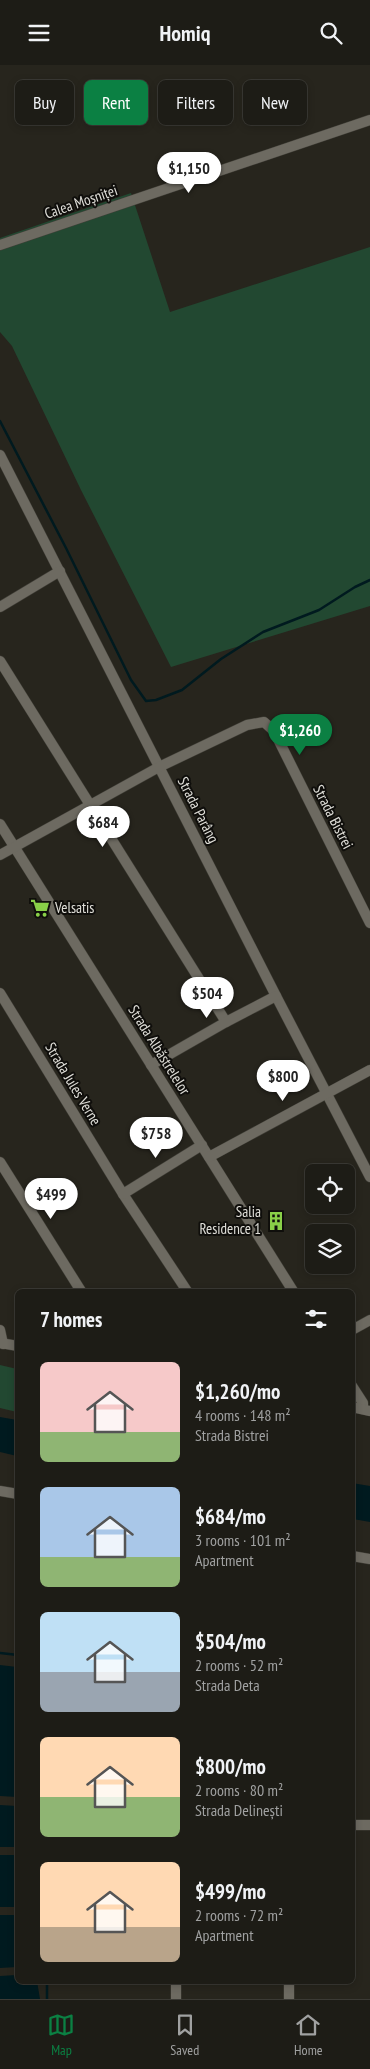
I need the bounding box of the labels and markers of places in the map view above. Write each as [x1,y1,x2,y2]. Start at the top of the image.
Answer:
pin: $1,150 [148,151,230,194]
pin: $1,260 [259,713,341,756]
pin: $684 [73,805,133,848]
supermarket icon: Velsatis [29,897,51,919]
place label: Velsatis [54,898,94,917]
pin: $504 [177,977,237,1019]
pin: $800 [253,1059,313,1102]
pin: $758 [126,1117,186,1159]
pin: $499 [21,1177,81,1220]
place label: Salia Residence 1 [199,1202,261,1238]
building icon: Salia Residence 1 [265,1210,287,1232]

